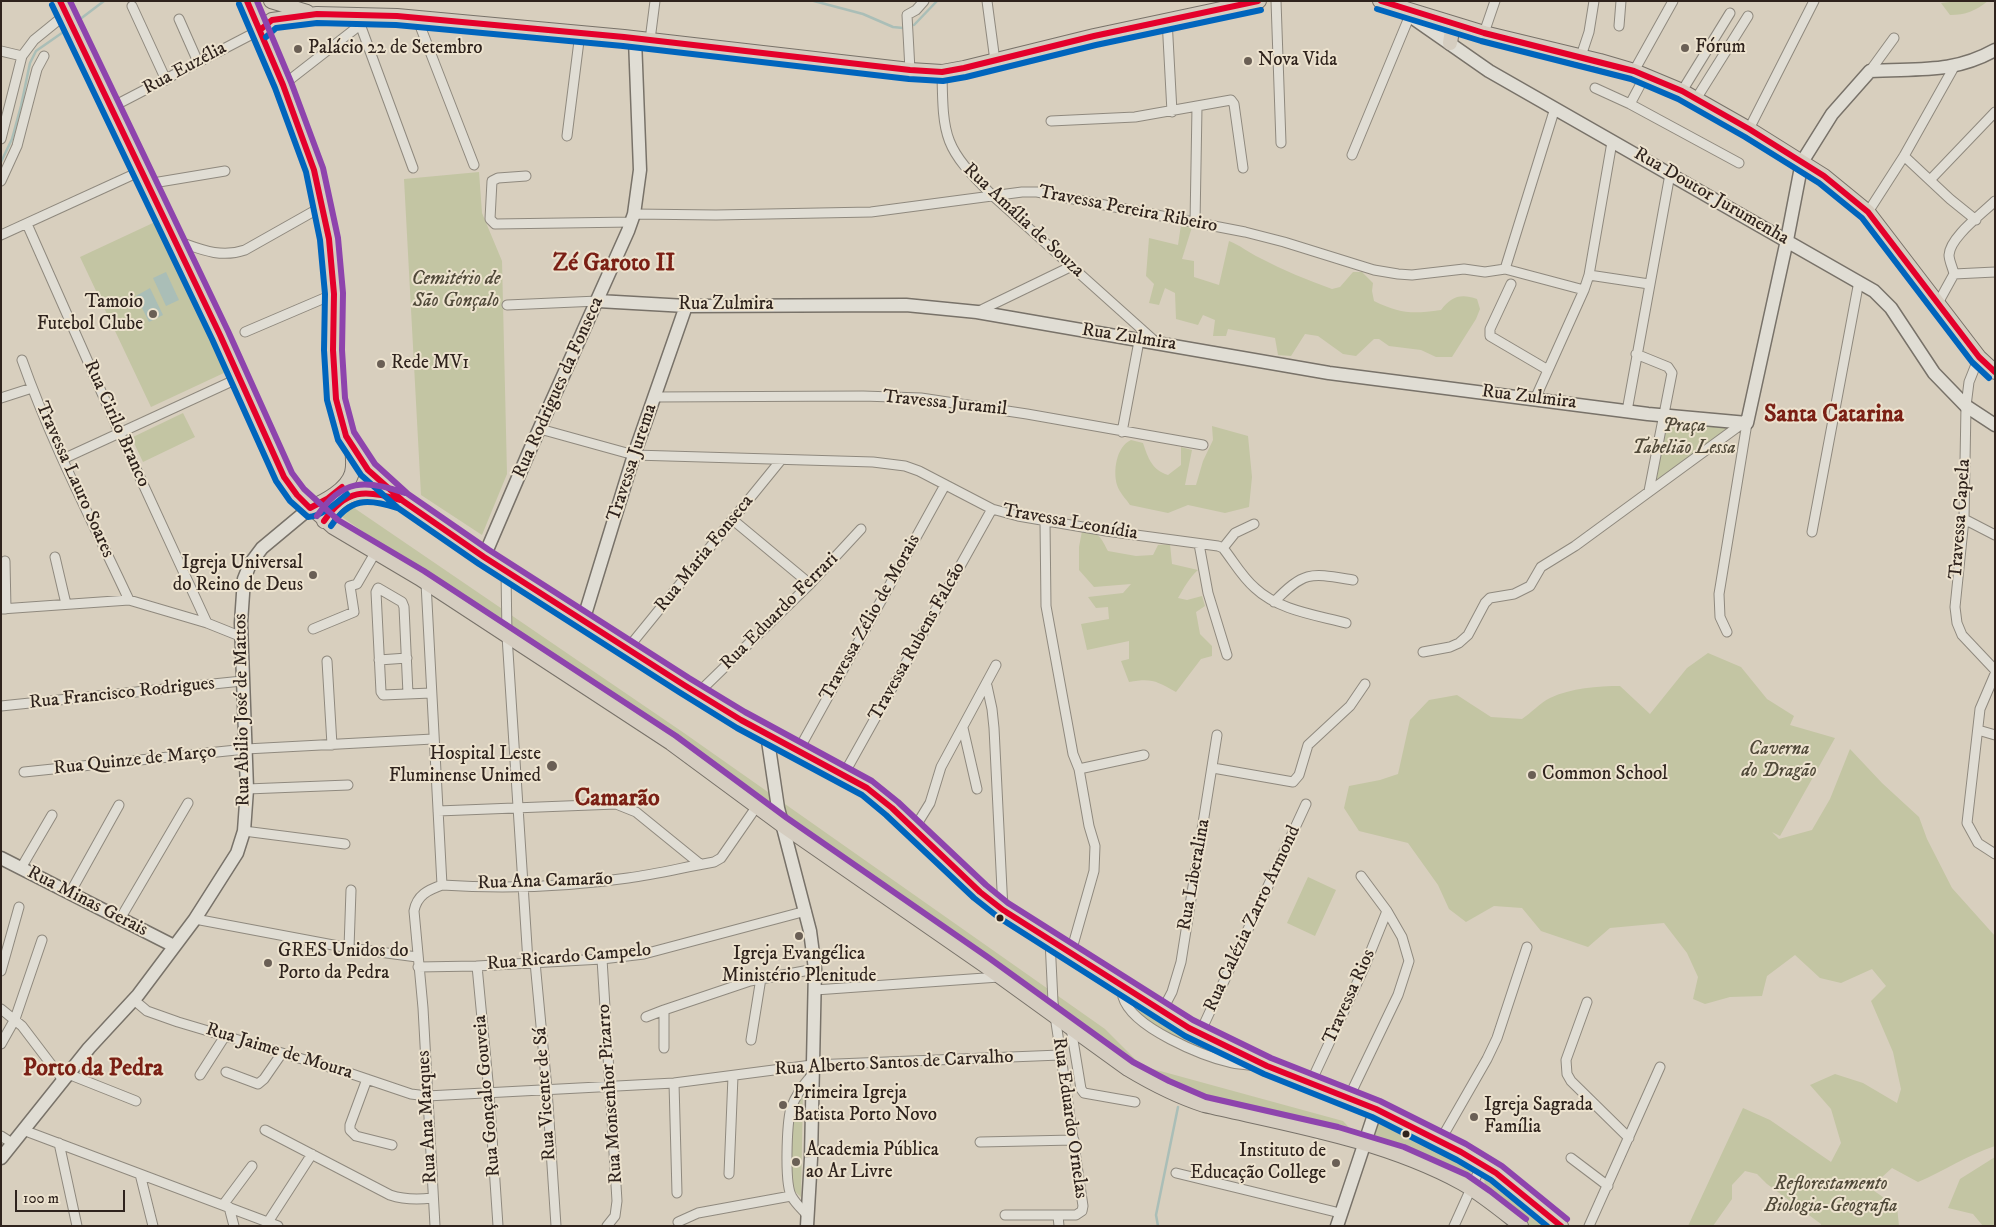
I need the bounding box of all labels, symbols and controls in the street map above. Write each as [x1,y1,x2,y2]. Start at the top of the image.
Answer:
street label: Rua Euzélia [139,37,231,101]
place label: Fórum [1695,37,1746,59]
place label: Palácio 22 de Setembro [308,38,483,60]
marker: Fórum [1679,42,1691,54]
marker: Palácio 22 de Setembro [292,43,304,55]
place label: Nova Vida [1258,50,1337,72]
marker: Nova Vida [1242,55,1254,67]
street label: Rua Doutor Jurumenha [1629,143,1793,251]
street label: Rua Amália de Souza [958,159,1088,283]
street label: Travessa Pereira Ribeiro [1037,181,1219,239]
district label: Zé Garoto II [553,251,675,279]
park label: Cemitério de São Gonçalo [411,269,501,313]
place label: Tamoio Futebol Clube [37,292,143,336]
street label: Rua Rodrigues da Fonseca [509,294,609,482]
street label: Rua Zulmira [678,294,774,316]
marker: Tamoio Futebol Clube [147,308,159,320]
street label: Rua Zulmira [1080,319,1178,357]
place label: Rede MV1 [391,353,469,375]
street label: Rua Cirilo Branco [78,357,154,491]
marker: Rede MV1 [375,358,387,370]
street label: Rua Zulmira [1480,381,1578,415]
street label: Travessa Juramil [882,386,1008,422]
street label: Travessa Lauro Soares [29,398,119,562]
street label: Travessa Jurema [603,401,663,525]
district label: Santa Catarina [1764,402,1904,430]
park label: Praça Tabelião Lessa [1632,416,1736,460]
street label: Travessa Capela [1945,458,1977,580]
street label: Rua Maria Fonseca [651,491,759,617]
street label: Travessa Leonídia [1001,500,1139,546]
street label: Travessa Zélio de Morais [816,531,926,705]
street label: Rua Eduardo Ferrari [716,548,844,676]
place label: Igreja Universal do Reino de Deus [173,553,303,597]
street label: Travessa Rubens Falcão [865,559,971,725]
marker: Igreja Universal do Reino de Deus [307,569,319,581]
street label: Rua Abilio José de Mattos [230,613,256,807]
street label: Rua Francisco Rodrigues [28,673,216,715]
park label: Caverna do Dragão [1742,739,1816,783]
street label: Rua Quinze de Março [52,741,218,781]
place label: Hospital Leste Fluminense Unimed [389,744,541,788]
marker: Hospital Leste Fluminense Unimed [545,759,559,773]
place label: Common School [1542,764,1668,786]
marker: Common School [1526,769,1538,781]
district label: Camarão [574,786,660,814]
street label: Rua Liberalina [1174,817,1216,933]
street label: Rua Calézia Zarro Armond [1200,822,1306,1016]
street label: Rua Minas Gerais [23,862,151,942]
street label: Rua Ana Camarão [477,868,613,896]
unlabelled marker [995,913,1005,923]
marker: Igreja Evangélica Ministério Plenitude [793,930,805,942]
street label: Rua Ricardo Campelo [486,939,652,977]
place label: GRES Unidos do Porto da Pedra [278,941,408,985]
place label: Igreja Evangélica Ministério Plenitude [722,944,876,988]
street label: Travessa Rios [1319,946,1381,1048]
marker: GRES Unidos do Porto da Pedra [262,957,274,969]
street label: Rua Monsenhor Pizarro [593,1003,629,1185]
street label: Rua Gonçalo Gouveia [470,1014,506,1178]
street label: Rua Jaime de Moura [203,1019,355,1085]
street label: Rua Vicente de Sá [530,1026,562,1162]
street label: Rua Eduardo Ornelas [1046,1036,1092,1200]
street label: Rua Alberto Santos de Carvalho [774,1046,1014,1082]
street label: Rua Ana Marques [413,1050,443,1184]
district label: Porto da Pedra [23,1056,163,1084]
place label: Primeira Igreja Batista Porto Novo [793,1083,937,1127]
place label: Igreja Sagrada Família [1484,1095,1593,1139]
marker: Primeira Igreja Batista Porto Novo [777,1099,789,1111]
marker: Igreja Sagrada Família [1468,1111,1480,1123]
unlabelled marker [1401,1129,1411,1139]
place label: Academia Pública ao Ar Livre [806,1140,939,1184]
place label: Instituto de Educação College [1190,1141,1326,1185]
marker: Academia Pública ao Ar Livre [790,1156,802,1168]
marker: Instituto de Educação College [1330,1157,1342,1169]
park label: Reflorestamento Biologia-Geografia [1764,1174,1898,1218]
scale bar [18,1180,128,1212]
text: 100 m [23,1189,59,1208]

